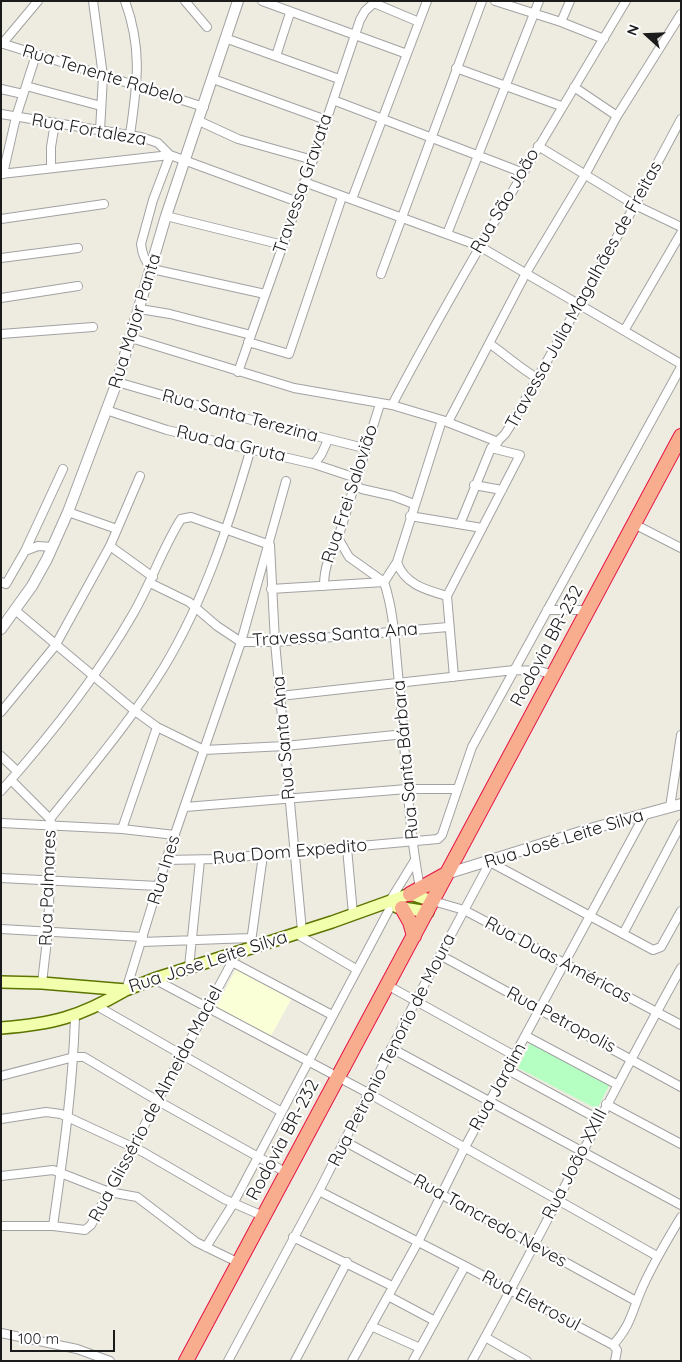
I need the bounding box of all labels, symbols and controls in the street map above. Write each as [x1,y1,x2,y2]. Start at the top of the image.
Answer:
north arrow [622,10,672,60]
text: N [623,22,643,38]
street label: Rua Tenente Rabelo [20,40,186,110]
street label: Rua Fortaleza [30,109,148,151]
street label: Travessa Gravata [269,111,337,257]
street label: Rua São João [466,145,544,257]
street label: Travessa Julia Magalhães de Freitas [501,157,667,433]
street label: Rua Major Panta [104,251,166,391]
street label: Rua Santa Terezina [160,385,320,447]
street label: Rua da Gruta [174,421,288,467]
street label: Rua Frei Salovião [317,422,383,566]
street label: Rodovia BR-232 [506,582,588,710]
street label: Travessa Santa Ana [251,618,419,652]
street label: Rua Santa Ana [268,675,300,801]
street label: Rua Santa Bárbara [388,679,424,841]
street label: Rua José Leite Silva [482,804,646,874]
street label: Rua Palmares [35,830,61,946]
street label: Rua Ines [143,833,185,907]
street label: Rua Dom Expedito [212,834,368,870]
street label: Rua Duas Américas [481,912,635,1008]
street label: Rua Jose Leite Silva [126,926,290,998]
street label: Rua Petronio Tenorio de Moura [324,930,460,1170]
street label: Rua Glissério de Almeida Maciel [84,982,228,1226]
street label: Rua Petropolis [503,982,619,1058]
street label: Rua Jardim [465,1039,531,1135]
street label: Rodovia BR-232 [242,1076,324,1204]
street label: Rua João XXIII [538,1105,612,1223]
street label: Rua Tancredo Neves [409,1170,571,1272]
street label: Rua Eletrosul [478,1266,584,1336]
scale bar [12,1320,118,1352]
text: 100 m [18,1329,59,1348]

